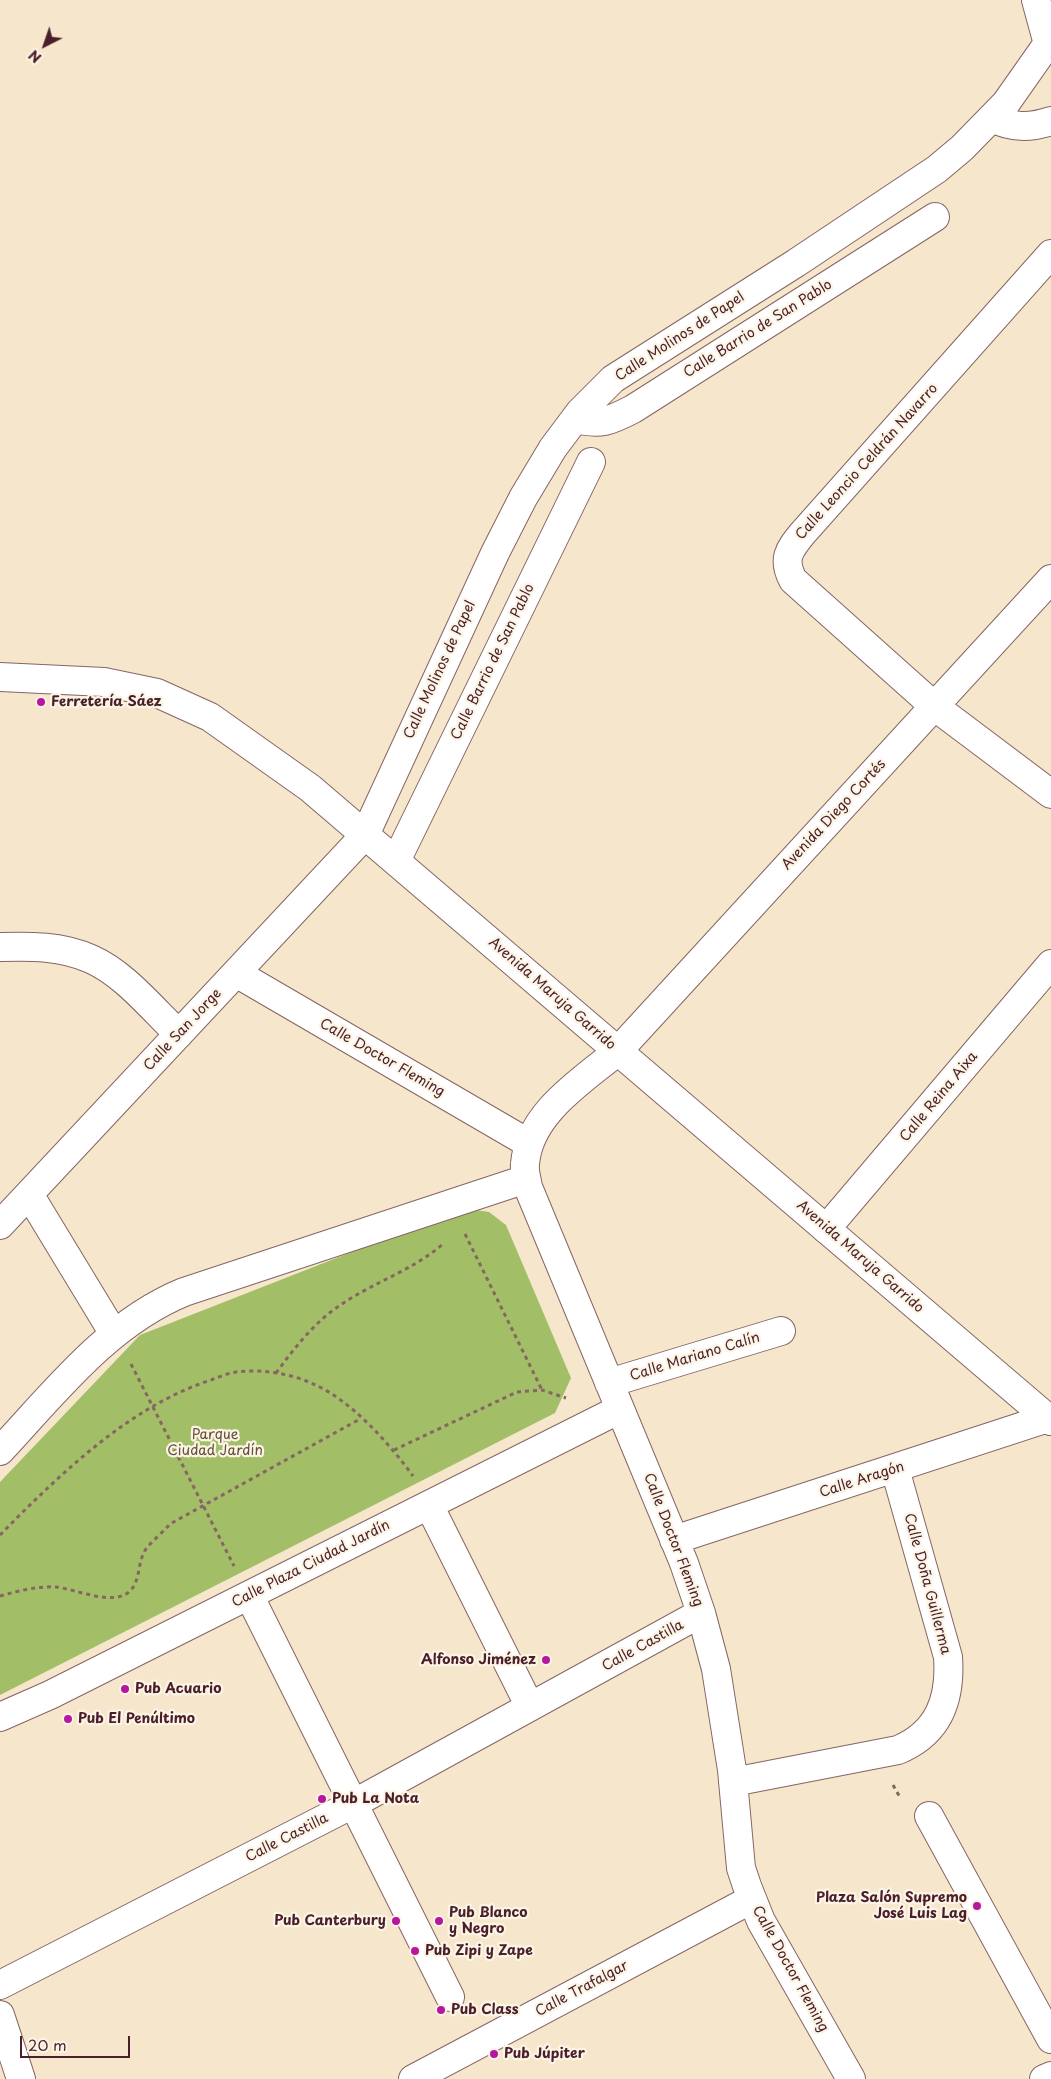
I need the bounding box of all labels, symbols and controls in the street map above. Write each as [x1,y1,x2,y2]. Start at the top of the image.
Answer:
north arrow [20,20,70,70]
text: N [24,45,46,68]
street label: Calle Barrio de San Pablo [681,276,835,382]
street label: Calle Molinos de Papel [612,289,748,385]
street label: Calle Leoncio Celdrán Navarro [792,380,942,544]
street label: Calle Barrio de San Pablo [448,581,538,743]
street label: Calle Molinos de Papel [401,598,479,742]
place label: Ferretería Sáez [51,694,161,710]
marker: Ferretería Sáez [35,696,47,708]
street label: Avenida Diego Cortés [778,756,890,874]
street label: Avenida Maruja Garrido [485,934,619,1054]
street label: Calle San Jorge [141,985,225,1075]
street label: Calle Doctor Fleming [317,1015,447,1101]
street label: Calle Reina Aixa [897,1049,981,1145]
street label: Avenida Maruja Garrido [793,1197,927,1317]
street label: Calle Mariano Calín [628,1329,762,1385]
park label: Parque Ciudad Jardín [167,1427,263,1460]
street label: Calle Aragón [817,1458,907,1502]
street label: Calle Doctor Fleming [640,1471,706,1609]
street label: Calle Doña Guillerma [900,1512,954,1656]
street label: Calle Plaza Ciudad Jardín [229,1517,393,1611]
street label: Calle Castilla [599,1617,687,1675]
place label: Alfonso Jiménez [421,1652,536,1668]
marker: Alfonso Jiménez [540,1654,552,1666]
place label: Pub Acuario [135,1681,221,1697]
marker: Pub Acuario [119,1683,131,1695]
place label: Pub El Penúltimo [78,1711,195,1727]
marker: Pub El Penúltimo [62,1713,74,1725]
place label: Pub La Nota [332,1791,419,1807]
marker: Pub La Nota [316,1793,328,1805]
street label: Calle Castilla [243,1810,331,1866]
place label: Plaza Salón Supremo José Luis Lag [816,1890,967,1922]
marker: Plaza Salón Supremo José Luis Lag [971,1900,983,1912]
street label: Calle Doctor Fleming [748,1903,832,2035]
place label: Pub Blanco y Negro [449,1905,528,1938]
place label: Pub Canterbury [274,1913,386,1929]
marker: Pub Canterbury [390,1915,402,1927]
marker: Pub Blanco y Negro [433,1915,445,1927]
place label: Pub Zipi y Zape [425,1943,533,1959]
marker: Pub Zipi y Zape [409,1945,421,1957]
street label: Calle Trafalgar [533,1957,631,2021]
place label: Pub Class [451,2002,518,2018]
marker: Pub Class [435,2004,447,2016]
scale bar [22,2026,132,2058]
text: 20 m [28,2033,67,2056]
place label: Pub Júpiter [504,2046,585,2062]
marker: Pub Júpiter [488,2048,500,2060]

